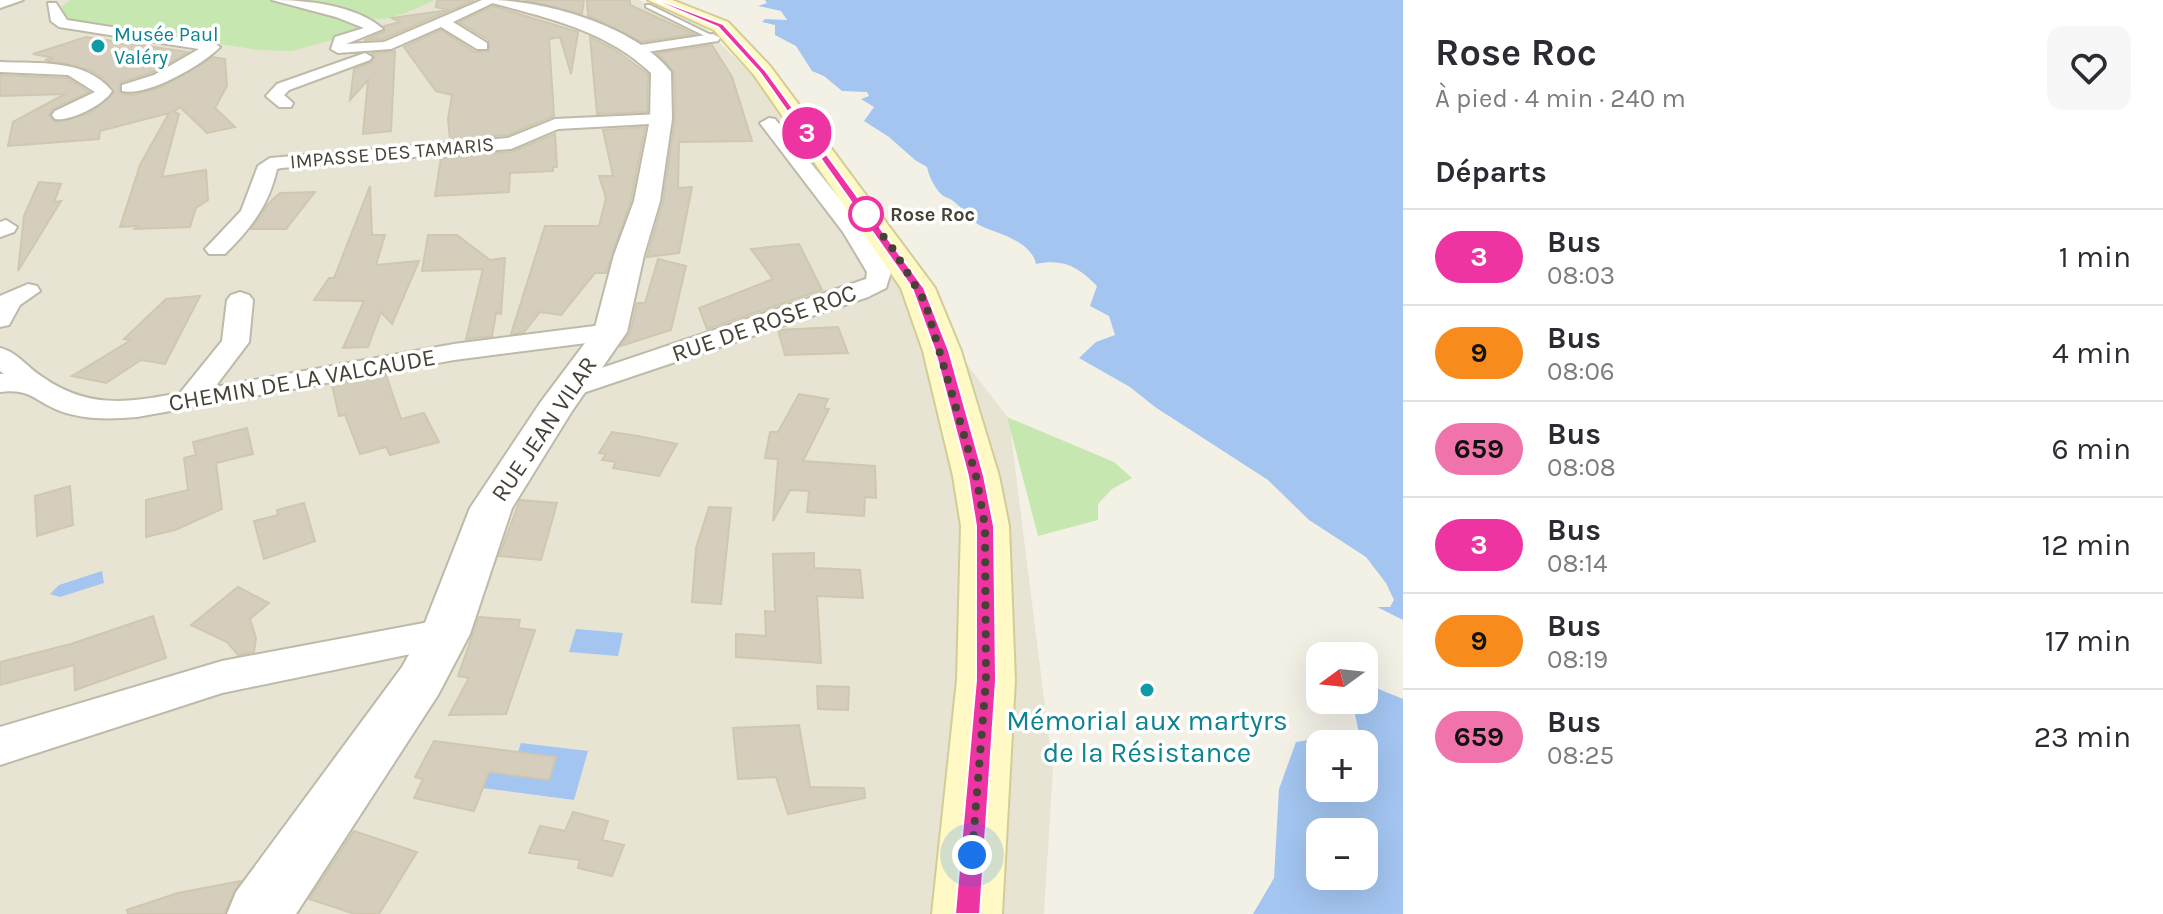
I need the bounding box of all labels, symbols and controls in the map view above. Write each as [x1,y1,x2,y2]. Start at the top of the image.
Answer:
place label: Musée Paul Valéry [114,23,219,69]
button: heart [2047,26,2131,110]
text: Rose Roc [1435,30,1597,75]
marker: Musée Paul Valéry [89,37,107,55]
text: À pied · 4 min · 240 m [1435,83,1686,114]
line badge: 3 [781,107,833,159]
text: 3 [798,116,816,149]
street label: IMPASSE DES TAMARIS [289,133,495,173]
text: Départs [1435,154,1547,190]
marker: Rose Roc [849,197,883,231]
place label: Rose Roc [890,203,975,226]
text: Bus [1547,224,1601,260]
text: 1 min [2059,239,2131,275]
text: 3 [1470,240,1488,273]
text: 08:03 [1547,260,1615,291]
street label: RUE DE ROSE ROC [668,278,860,368]
text: Bus [1547,320,1601,356]
text: 4 min [2052,335,2131,371]
text: 9 [1470,336,1488,369]
street label: CHEMIN DE LA VALCAUDE [166,343,438,417]
street label: RUE JEAN VILAR [485,351,603,507]
text: 08:06 [1547,356,1615,387]
text: Bus [1547,416,1601,452]
text: 6 min [2052,431,2131,467]
text: 659 [1454,432,1504,465]
text: 08:08 [1547,452,1616,483]
text: Bus [1547,512,1601,548]
text: 12 min [2041,527,2131,563]
text: 3 [1470,528,1488,561]
text: 08:14 [1547,548,1608,579]
text: Bus [1547,608,1601,644]
text: 17 min [2045,623,2131,659]
text: 9 [1470,624,1488,657]
north arrow [1306,642,1378,714]
map controls [1306,642,1378,890]
text: 08:19 [1547,644,1608,675]
marker: Mémorial aux martyrs de la Résistance [1138,681,1156,699]
place label: Mémorial aux martyrs de la Résistance [1006,704,1288,769]
text: Bus [1547,704,1601,740]
text: 23 min [2034,719,2131,755]
text: 659 [1454,720,1504,753]
button: + [1306,730,1378,802]
text: 08:25 [1547,740,1614,771]
button: − [1306,818,1378,890]
your location [952,835,992,875]

